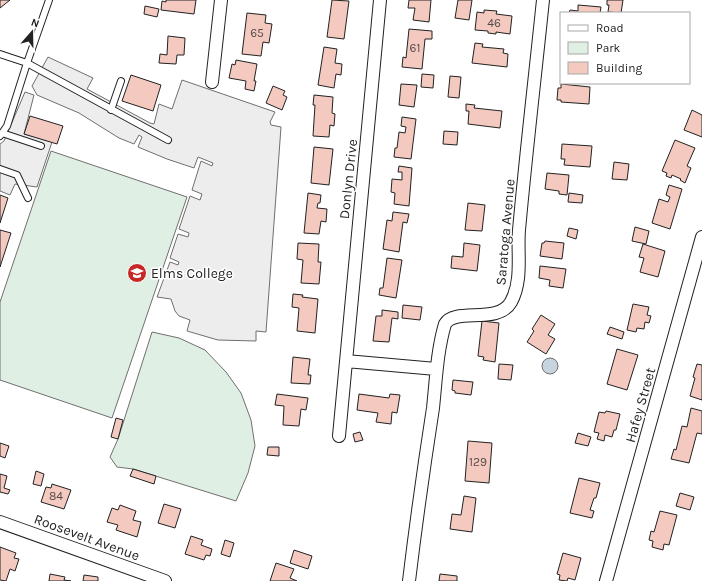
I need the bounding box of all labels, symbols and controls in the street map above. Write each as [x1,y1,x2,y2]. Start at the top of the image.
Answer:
north arrow [12,12,52,52]
legend [560,12,690,84]
text: N [29,16,41,31]
house number: 46 [487,16,501,30]
text: Road [596,21,624,35]
house number: 65 [250,26,264,40]
house number: 61 [410,41,420,55]
text: Park [596,41,621,55]
text: Building [596,61,643,75]
street label: Donlyn Drive [336,138,361,220]
street label: Saratoga Avenue [492,178,519,286]
school or university icon: Elms College [126,262,148,284]
place label: Elms College [151,265,233,282]
street label: Hafey Street [622,366,659,445]
house number: 129 [469,455,487,469]
house number: 84 [49,489,63,503]
street label: Roosevelt Avenue [32,510,142,564]

